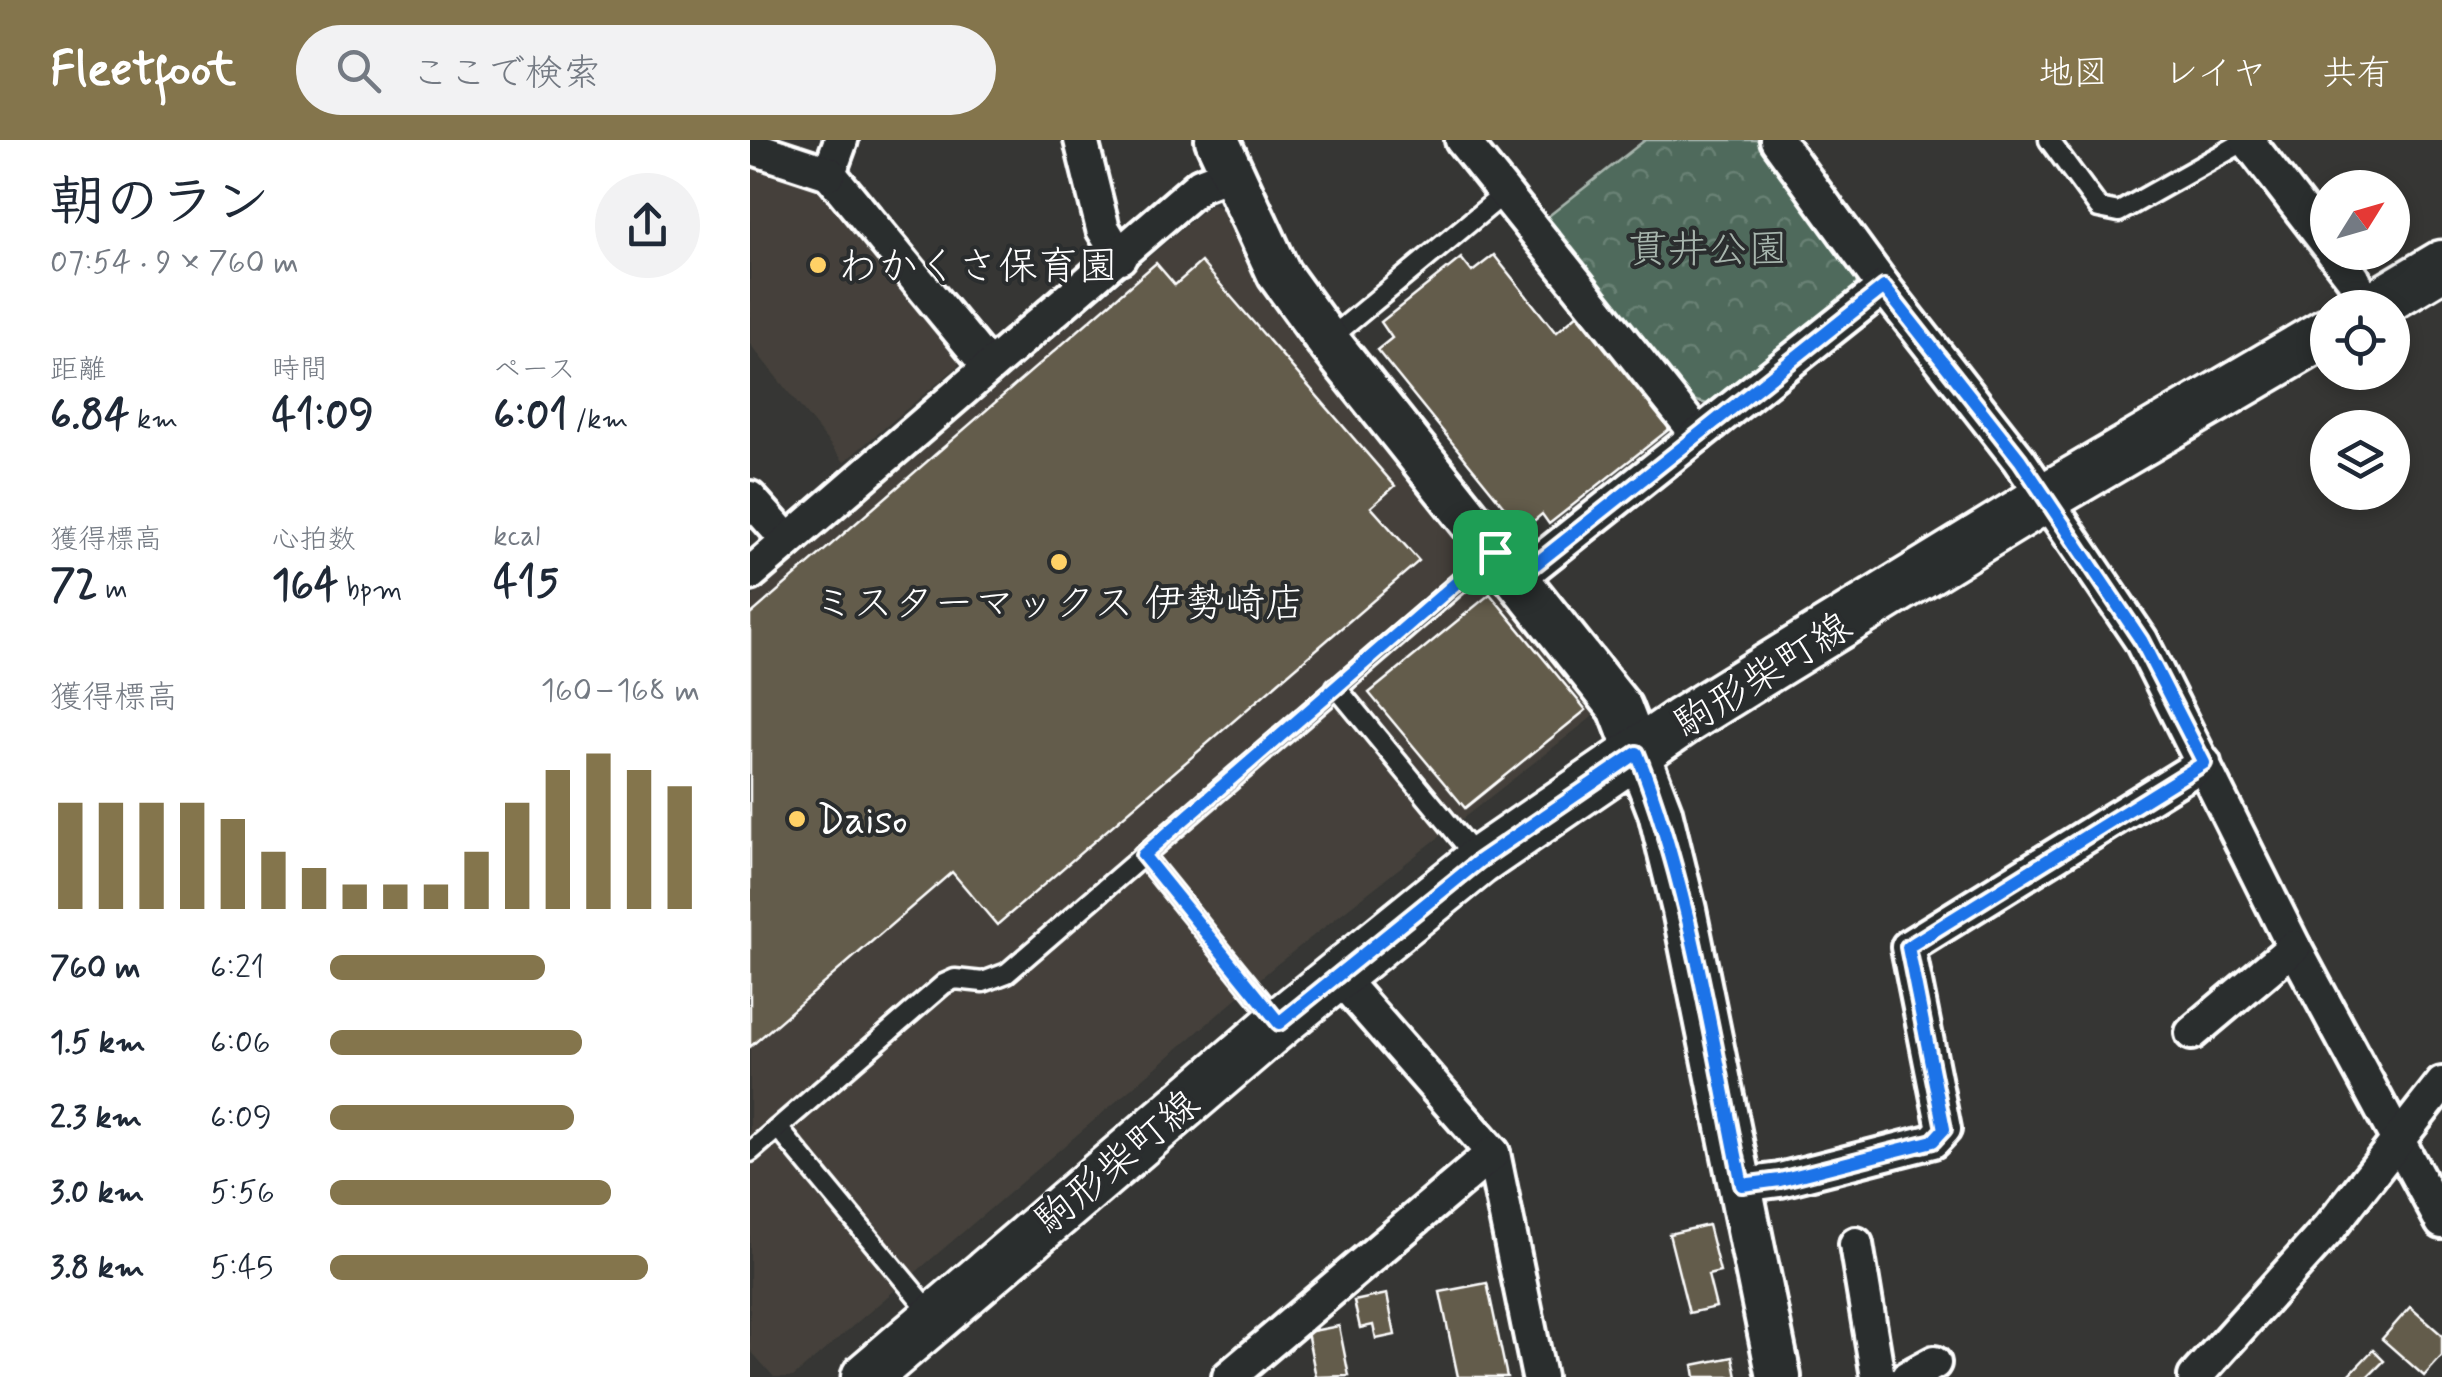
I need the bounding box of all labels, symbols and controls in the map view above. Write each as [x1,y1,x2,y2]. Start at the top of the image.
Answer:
search box [296,25,996,115]
text: Fleetfoot [50,39,236,102]
icon: search [331,43,386,98]
text: ここで検索 [411,50,601,99]
text: 地図 [2038,51,2108,97]
text: レイヤ [2163,51,2267,97]
text: 共有 [2322,51,2392,97]
text: 朝のラン [50,168,270,240]
north arrow [2310,170,2410,270]
map controls [2310,170,2410,510]
button: share [595,173,700,278]
park label: 貫井公園 [1628,225,1788,277]
text: 07:54 · 9 × 760 m [50,242,299,284]
place label: わかくさ保育園 [838,242,1118,294]
marker: わかくさ保育園 [807,254,829,276]
button: locate [2310,290,2410,390]
text: 距離 [50,352,106,389]
text: 時間 [272,352,328,389]
text: ペース [493,352,576,389]
text: 6.84 [50,389,129,444]
text: 41:09 [272,389,374,444]
text: 6:01 [493,389,568,444]
text: km [129,402,178,439]
text: /km [568,402,628,439]
button: layers [2310,410,2410,510]
pin [1453,510,1538,595]
text: kcal [493,519,540,556]
text: 獲得標高 [50,522,162,559]
text: 心拍数 [272,522,356,559]
icon: arrive [1468,525,1523,580]
marker: ミスターマックス 伊勢崎店 [1048,551,1070,573]
text: 415 [493,556,559,611]
text: 72 [50,559,98,614]
text: 164 [272,559,338,614]
text: m [98,572,128,609]
text: bpm [338,572,402,609]
place label: ミスターマックス 伊勢崎店 [813,579,1305,631]
street label: 駒形柴町線 [1665,602,1862,752]
text: 160–168 m [541,670,700,712]
text: 獲得標高 [50,677,178,719]
place label: Daiso [817,796,908,848]
marker: Daiso [786,808,808,830]
text: 760 m [50,947,140,989]
text: 6:21 [210,947,264,989]
text: 1.5 km [50,1022,146,1064]
text: 6:06 [210,1022,271,1064]
street label: 駒形柴町線 [1025,1079,1211,1247]
text: 2.3 km [50,1097,142,1139]
text: 6:09 [210,1097,272,1139]
text: 3.0 km [50,1172,144,1214]
text: 5:56 [210,1172,275,1214]
text: 3.8 km [50,1247,145,1289]
text: 5:45 [210,1247,273,1289]

